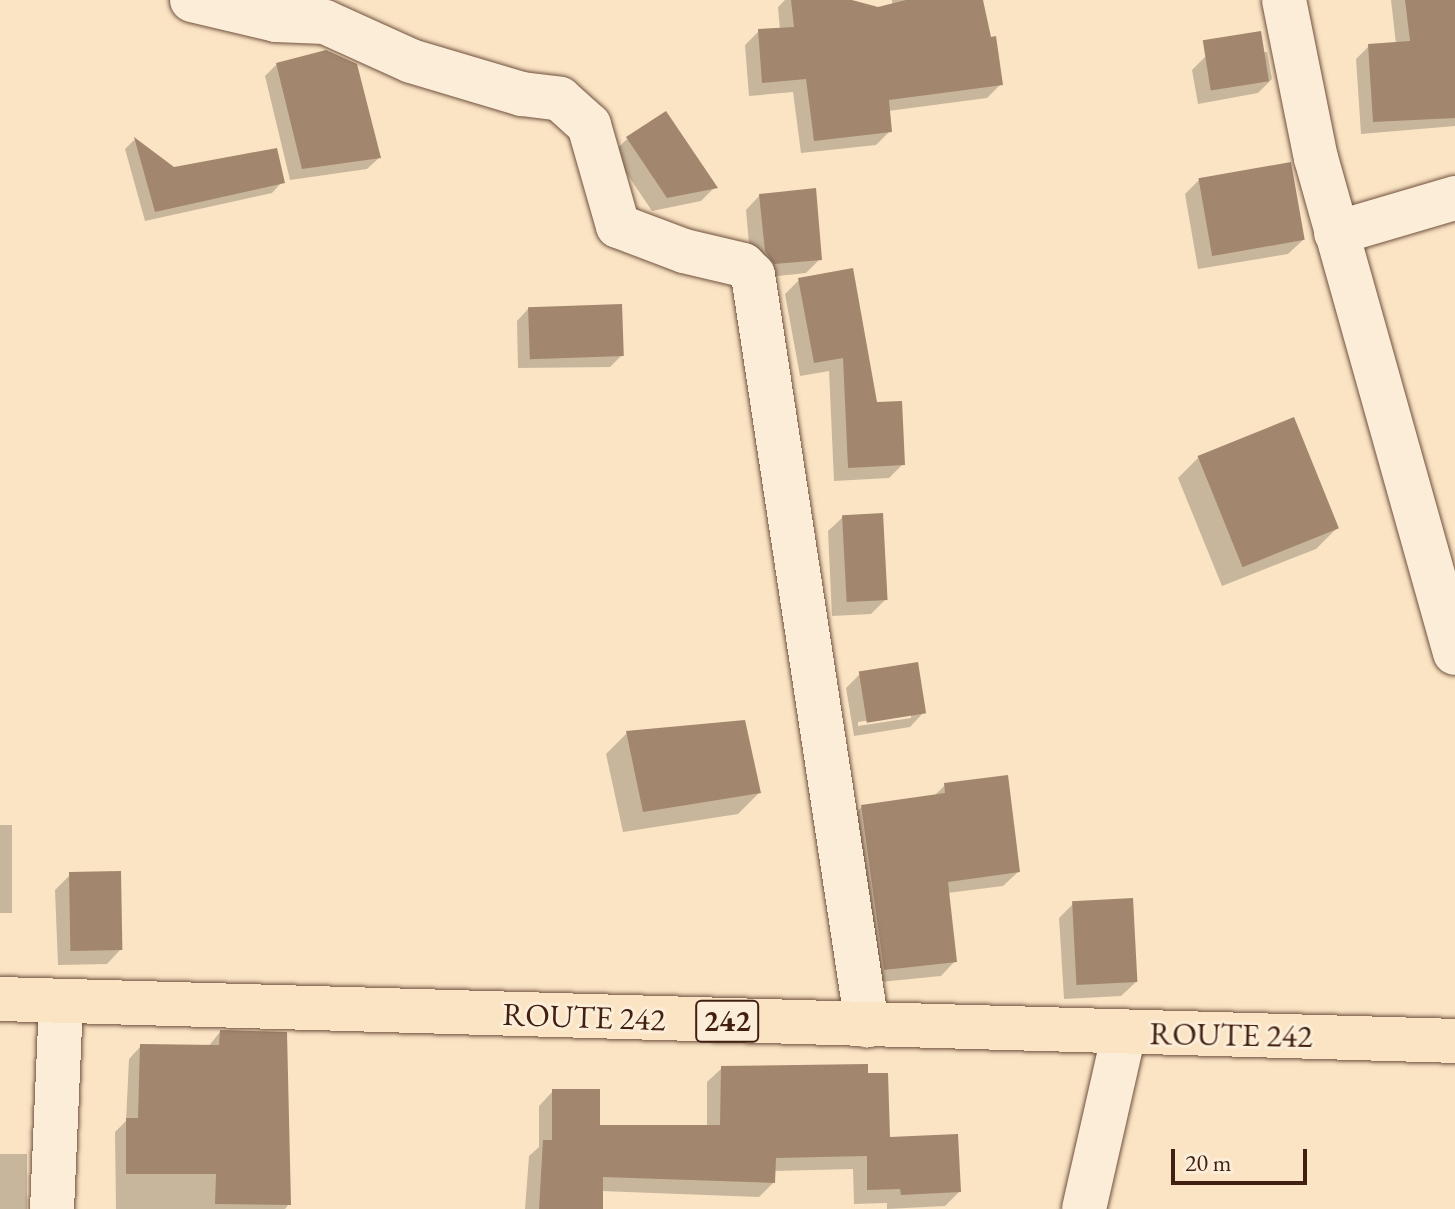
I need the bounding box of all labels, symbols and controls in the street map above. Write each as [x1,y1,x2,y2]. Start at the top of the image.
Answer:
street label: ROUTE 242 [502,995,666,1039]
road number: 242 [695,995,759,1047]
street label: ROUTE 242 [1149,1014,1313,1056]
scale bar [1175,1133,1311,1183]
text: 20 m [1185,1147,1232,1178]

